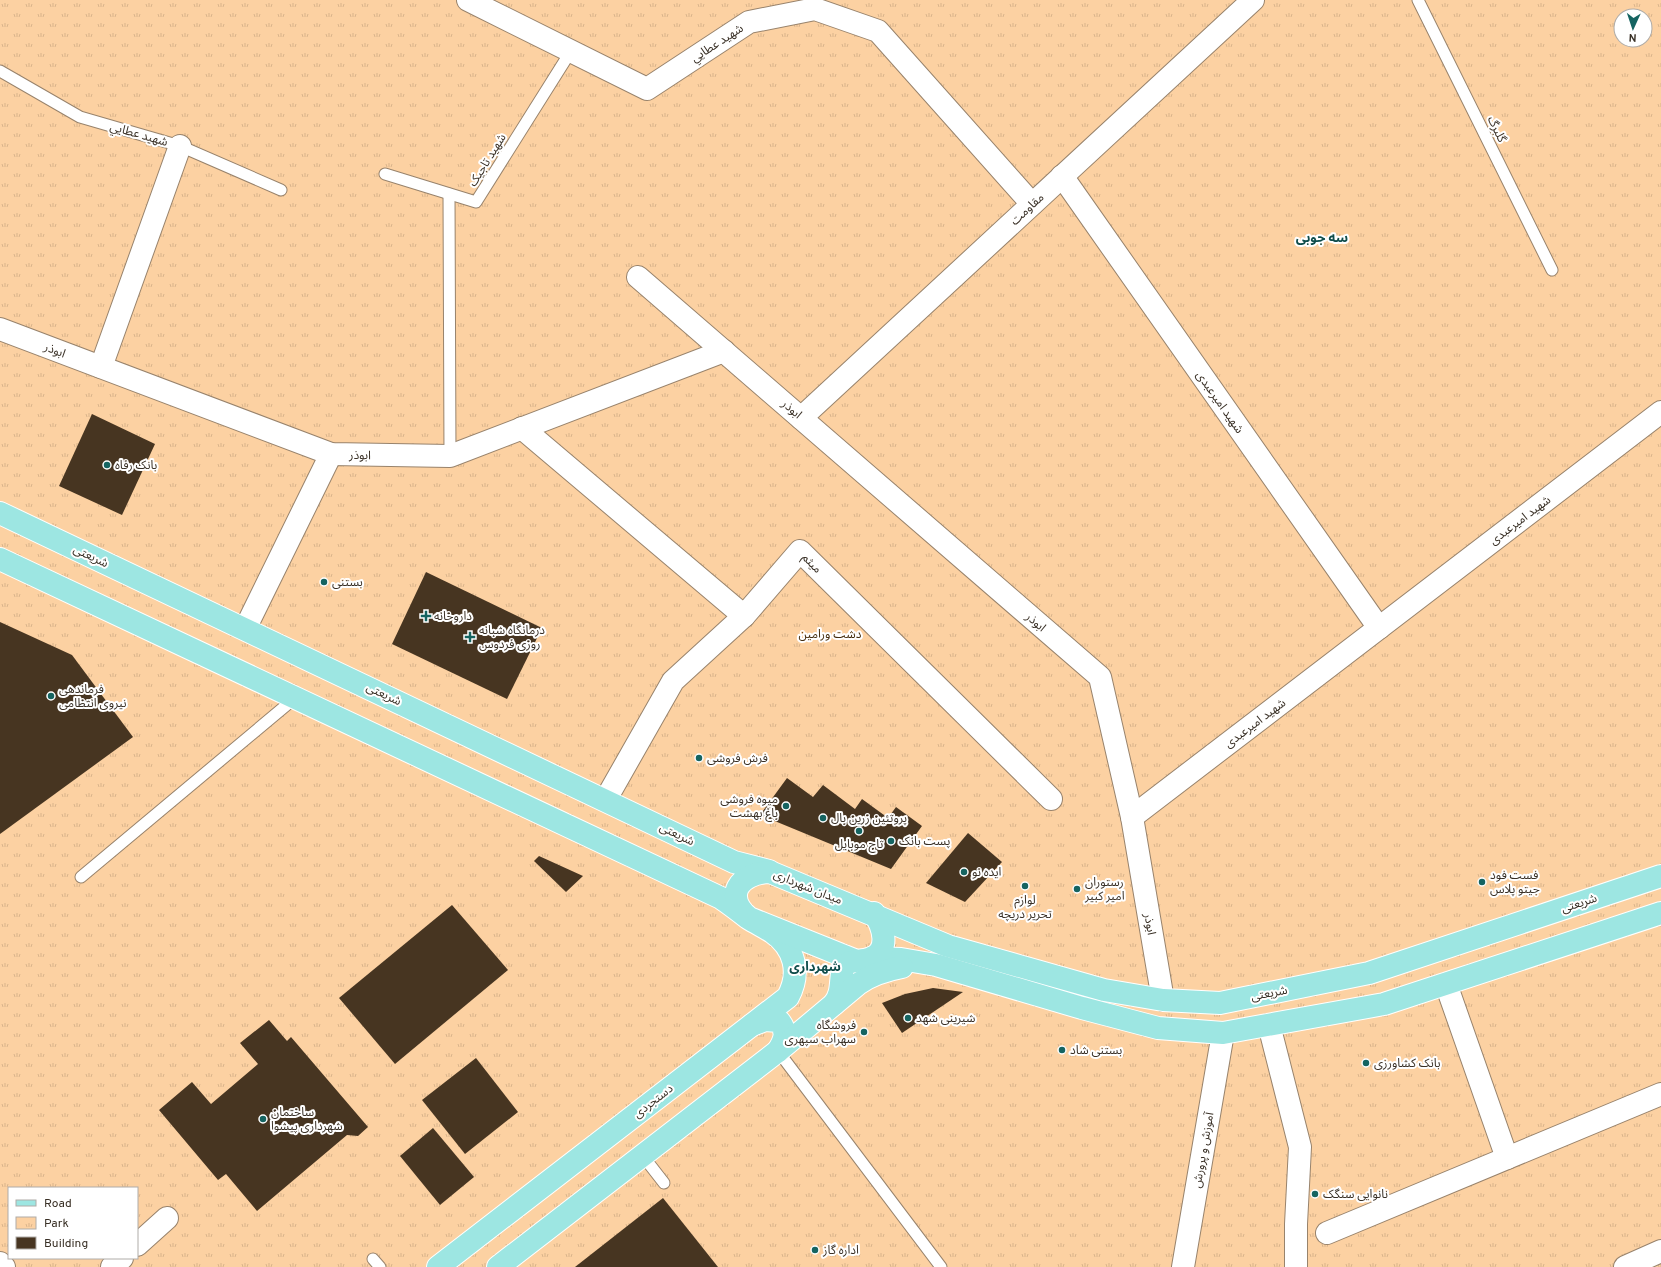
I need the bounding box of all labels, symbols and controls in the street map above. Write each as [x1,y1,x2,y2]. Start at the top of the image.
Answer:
north arrow [1613,8,1653,48]
street label: شهيد عطايي [688,21,747,67]
text: N [1628,30,1637,44]
street label: گلبرگ [1483,114,1510,146]
street label: شهيد عطايي [108,119,170,152]
street label: شهید تاجیک [465,131,510,190]
street label: مقاومت [1007,190,1048,229]
district label: سه جوبی [1296,231,1348,247]
street label: ابوذر [41,339,68,362]
street label: شهید امیرعبدی [1192,368,1247,437]
street label: ابوذر [777,396,805,423]
street label: ابوذر [348,448,371,464]
place label: بانک رفاه [115,458,157,474]
marker: بانک رفاه [102,460,112,470]
street label: شهید امیرعبدی [1487,492,1555,549]
street label: شریعتی [70,542,111,572]
street label: میثم [798,550,825,577]
place label: بستنی [332,575,363,591]
marker: بستنی [319,577,329,587]
place label: داروخانه [434,609,472,625]
street label: ابوذر [1021,609,1049,636]
marker: داروخانه [421,611,431,621]
place label: درمانگاه شبانه روزی فردوس [479,623,545,653]
park label: دشت ورامین [799,627,862,643]
marker: درمانگاه شبانه روزی فردوس [464,631,476,643]
street label: شریعتی [363,680,404,710]
place label: فرماندهی نیروی انتظامی [59,682,126,712]
marker: فرماندهی نیروی انتظامی [46,691,56,701]
street label: شهید امیرعبدی [1222,695,1290,752]
place label: فرش فروشی [707,751,768,767]
marker: فرش فروشی [694,753,704,763]
place label: میوه فروشی باغ بهشت [720,792,778,822]
marker: میوه فروشی باغ بهشت [781,801,791,811]
place label: پروتئین زرین بال [831,811,907,827]
marker: پروتئین زرین بال [818,813,828,823]
street label: شریعتی [656,820,697,850]
marker: تاج موبایل [854,826,864,836]
place label: پست بانک [899,834,950,850]
marker: پست بانک [886,836,896,846]
place label: تاج موبایل [835,837,884,853]
place label: ایده نو [972,865,1002,881]
street label: میدان شهرداری [771,867,844,909]
marker: ایده نو [959,867,969,877]
place label: فست فود جیتو پلاس [1490,868,1540,898]
place label: رستوران امیر کبیر [1084,875,1125,905]
marker: فست فود جیتو پلاس [1477,877,1487,887]
marker: لوازم تحریر دریچه [1020,881,1030,891]
marker: رستوران امیر کبیر [1072,884,1082,894]
street label: شریعتی [1559,891,1599,917]
place label: لوازم تحریر دریچه [998,893,1052,923]
street label: ابوذر [1139,911,1159,936]
district label: شهرداری [789,960,841,976]
street label: شریعتی [1250,983,1289,1005]
place label: شیرینی شهد [916,1011,976,1027]
marker: شیرینی شهد [903,1013,913,1023]
place label: فروشگاه سهراب سپهری [785,1018,856,1048]
marker: فروشگاه سهراب سپهری [859,1027,869,1037]
place label: بستنی شاد [1070,1043,1122,1059]
marker: بستنی شاد [1057,1045,1067,1055]
place label: بانک کشاورزی [1374,1056,1440,1072]
marker: بانک کشاورزی [1361,1058,1371,1068]
street label: دستجردی [630,1081,677,1122]
place label: ساختمان شهرداری پیشوا [271,1105,343,1135]
street label: آموزش و پرورش [1189,1111,1219,1189]
marker: ساختمان شهرداری پیشوا [258,1114,268,1124]
legend [8,1187,138,1259]
place label: نانوایی سنگک [1323,1187,1388,1203]
marker: نانوایی سنگک [1310,1189,1320,1199]
text: Road [44,1196,72,1212]
text: Park [44,1216,69,1232]
text: Building [44,1236,88,1252]
place label: اداره گاز [822,1243,859,1259]
marker: اداره گاز [810,1245,820,1255]

